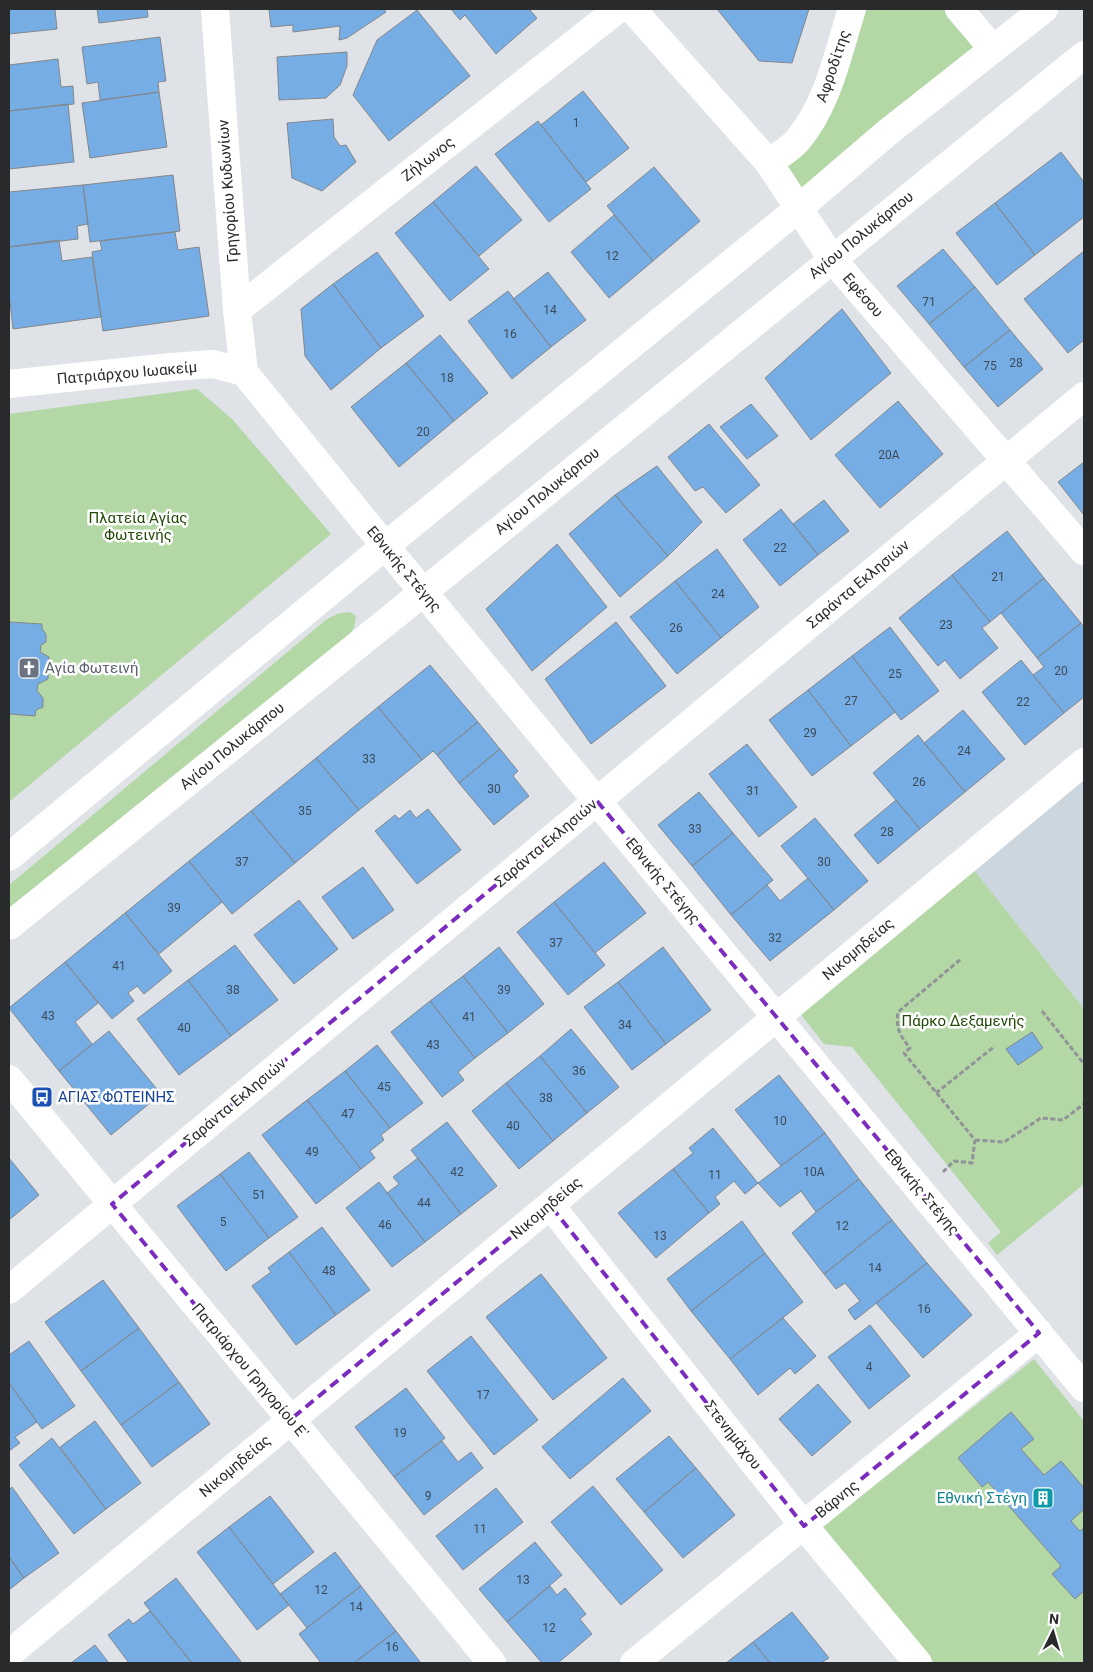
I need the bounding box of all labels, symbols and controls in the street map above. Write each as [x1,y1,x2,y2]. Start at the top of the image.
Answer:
street label: Αφροδίτης [812,28,854,104]
house number: 1 [573,116,579,130]
street label: Γρηγορίου Κυδωνίων [214,119,242,263]
street label: Ζήλωνος [398,133,458,185]
street label: Αγίου Πολυκάρπου [805,187,917,283]
house number: 12 [605,249,619,263]
street label: Εφέσου [839,269,887,321]
house number: 71 [922,295,936,309]
house number: 14 [543,303,557,317]
house number: 16 [503,327,517,341]
house number: 28 [1009,356,1023,370]
street label: Πατριάρχου Ιωακείμ [56,358,198,388]
house number: 75 [983,359,997,373]
house number: 18 [440,371,454,385]
house number: 20 [416,425,430,439]
street label: Αγίου Πολυκάρπου [491,443,603,539]
house number: 20Α [878,448,900,462]
park label: Πλατεία Αγίας Φωτεινής [89,509,187,544]
street label: Εθνικής Στέγης [363,522,445,616]
street label: Σαράντα Εκλησιών [803,536,913,632]
house number: 22 [773,541,787,555]
house number: 21 [991,570,1005,584]
house number: 24 [711,587,725,601]
house number: 23 [939,618,953,632]
house number: 26 [669,621,683,635]
church icon: Αγία Φωτεινή [17,656,41,680]
place label: Αγία Φωτεινή [45,659,138,677]
house number: 20 [1054,664,1068,678]
house number: 25 [888,667,902,681]
house number: 27 [844,694,858,708]
house number: 22 [1016,695,1030,709]
street label: Αγίου Πολυκάρπου [176,698,288,794]
house number: 29 [803,726,817,740]
house number: 24 [957,744,971,758]
house number: 33 [362,752,376,766]
house number: 26 [912,775,926,789]
house number: 30 [487,782,501,796]
house number: 31 [746,784,760,798]
street label: Σαράντα Εκλησιών [491,795,601,891]
house number: 35 [298,804,312,818]
house number: 33 [688,822,702,836]
house number: 28 [880,825,894,839]
street label: Εθνικής Στέγης [622,834,704,928]
house number: 37 [235,855,249,869]
house number: 30 [817,855,831,869]
house number: 39 [167,901,181,915]
street label: Νικομηδείας [819,914,897,984]
house number: 32 [768,931,782,945]
house number: 37 [549,936,563,950]
house number: 41 [112,959,126,973]
house number: 38 [226,983,240,997]
house number: 39 [497,983,511,997]
house number: 43 [41,1009,55,1023]
house number: 41 [462,1010,476,1024]
park label: Πάρκο Δεξαμενής [901,1012,1025,1030]
house number: 34 [618,1018,632,1032]
house number: 40 [177,1021,191,1035]
house number: 43 [426,1038,440,1052]
street label: Σαράντα Εκλησιών [180,1054,290,1150]
house number: 36 [572,1064,586,1078]
house number: 45 [377,1080,391,1094]
bus stop icon: ΑΓΙΑΣ ΦΩΤΕΙΝΗΣ [30,1085,54,1109]
place label: ΑΓΙΑΣ ΦΩΤΕΙΝΗΣ [58,1088,175,1106]
house number: 38 [539,1091,553,1105]
house number: 47 [341,1107,355,1121]
house number: 10 [773,1114,787,1128]
house number: 40 [506,1119,520,1133]
house number: 49 [305,1145,319,1159]
street label: Εθνικής Στέγης [881,1145,963,1239]
house number: 42 [450,1165,464,1179]
house number: 10Α [803,1165,825,1179]
house number: 11 [708,1168,722,1182]
street label: Νικομηδείας [507,1173,585,1243]
house number: 51 [252,1188,266,1202]
house number: 44 [417,1196,431,1210]
house number: 5 [220,1215,227,1229]
house number: 46 [378,1218,392,1232]
house number: 12 [835,1219,849,1233]
house number: 13 [653,1229,667,1243]
house number: 14 [868,1261,882,1275]
house number: 48 [322,1264,336,1278]
street label: Πατριάρχου Γρηγορίου Ε΄ [188,1300,312,1443]
house number: 16 [917,1302,931,1316]
house number: 4 [866,1360,873,1374]
house number: 17 [476,1388,490,1402]
street label: Στενημάχου [701,1397,765,1473]
house number: 19 [393,1426,407,1440]
street label: Νικομηδείας [196,1431,274,1501]
street label: Βάρνης [812,1476,862,1522]
building icon: Εθνική Στέγη [1031,1486,1055,1510]
house number: 9 [425,1489,431,1503]
place label: Εθνική Στέγη [937,1489,1027,1507]
house number: 11 [473,1522,487,1536]
house number: 13 [516,1573,530,1587]
house number: 12 [314,1583,328,1597]
house number: 14 [349,1600,363,1614]
north arrow [1028,1607,1078,1657]
text: N [1049,1611,1060,1627]
house number: 12 [542,1621,556,1635]
house number: 16 [385,1640,399,1654]

